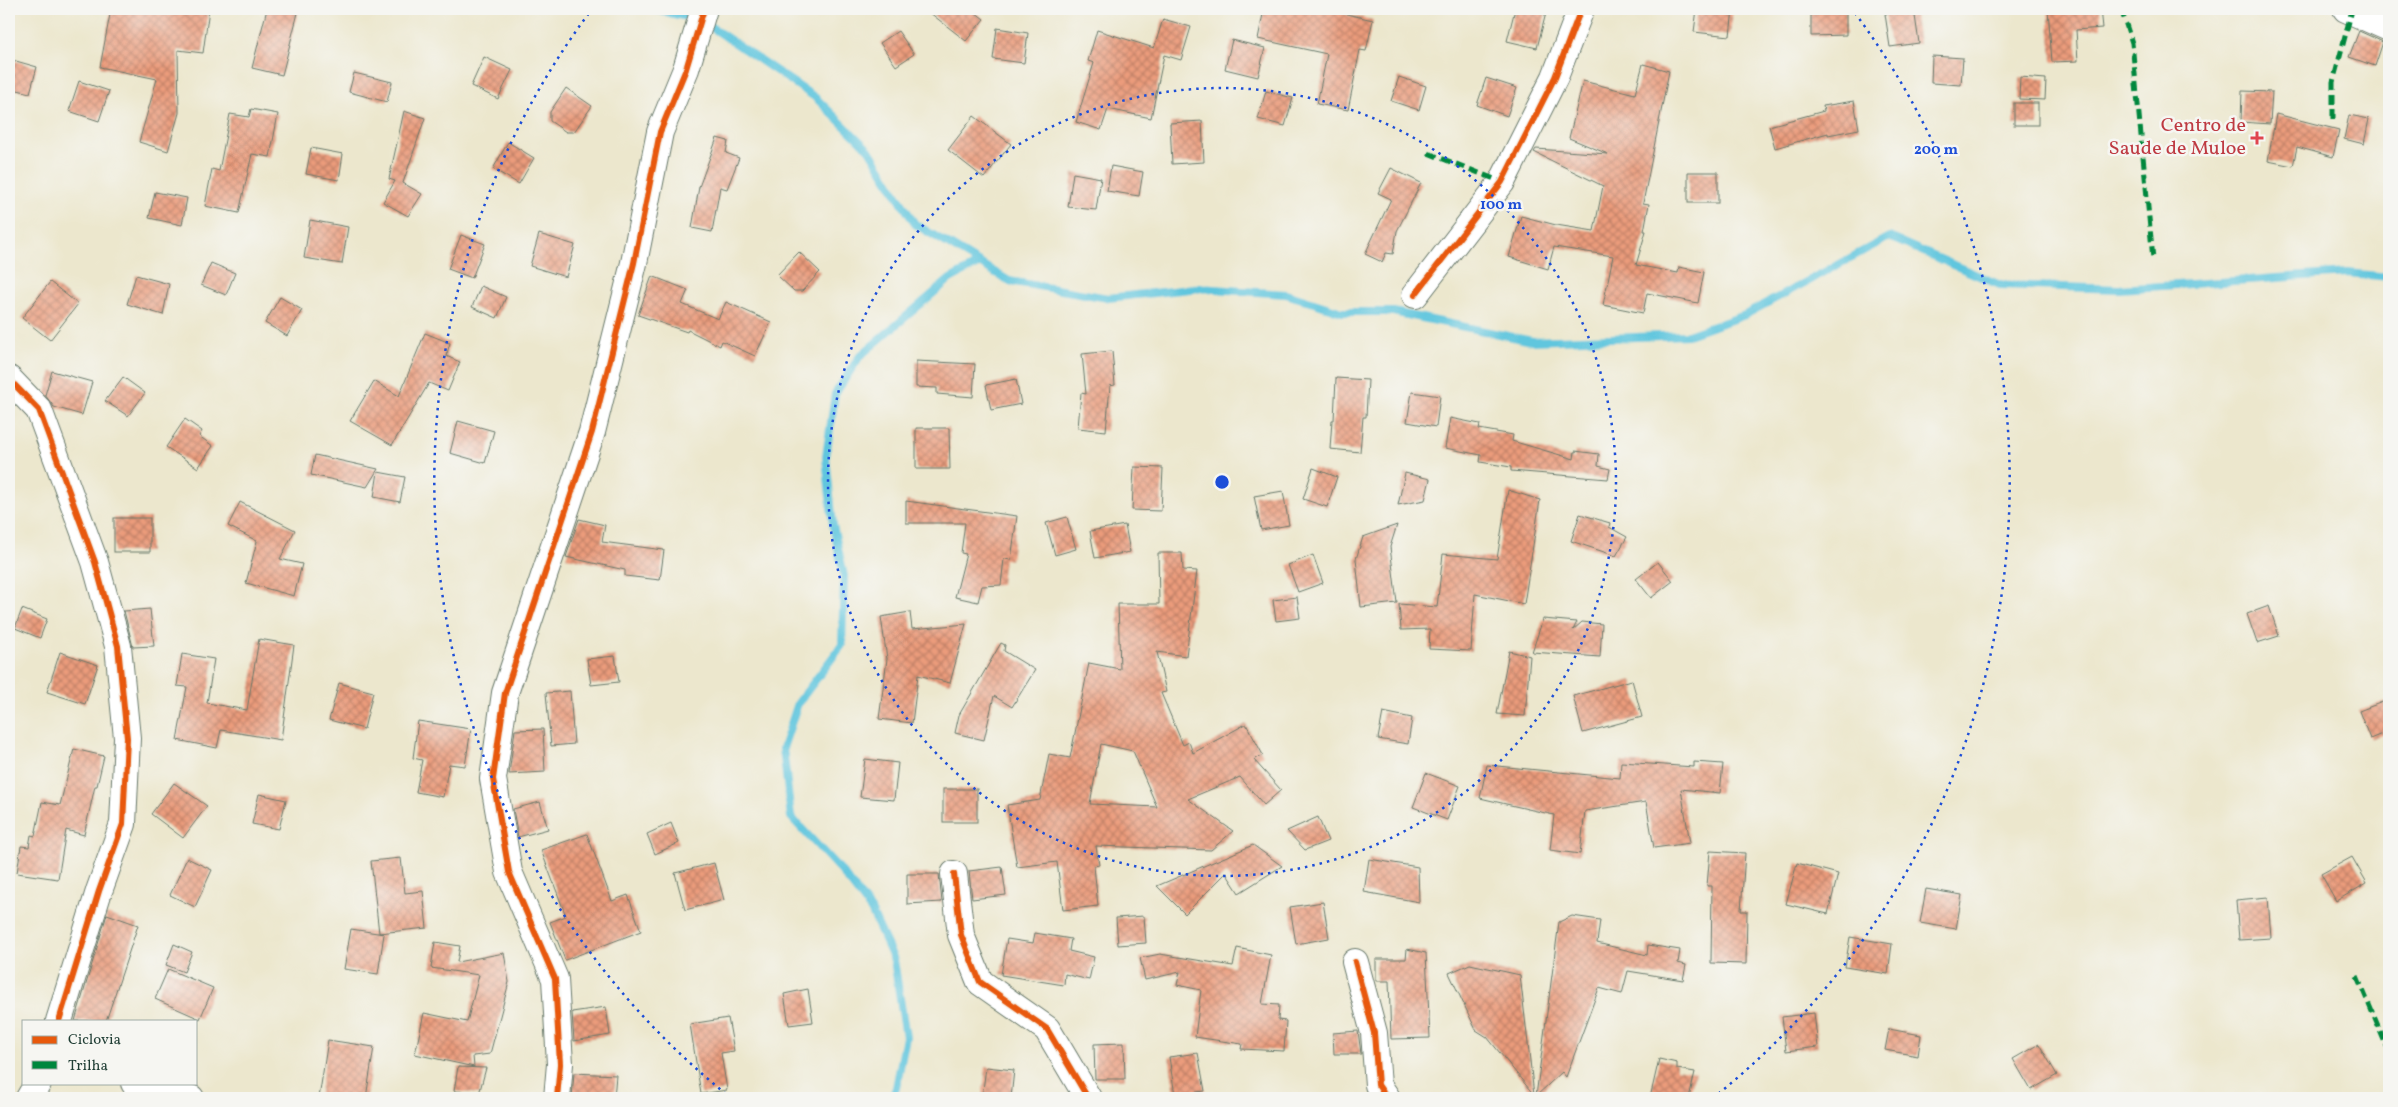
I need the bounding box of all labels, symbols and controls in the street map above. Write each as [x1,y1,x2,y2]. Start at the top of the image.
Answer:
place label: Centro de Saude de Muloe [2109,112,2246,163]
marker: Centro de Saude de Muloe [2250,131,2264,145]
text: 200 m [1914,140,1958,161]
text: 100 m [1480,195,1523,216]
centre of rings [1213,473,1231,491]
legend [22,1020,198,1084]
text: Ciclovia [68,1030,121,1051]
text: Trilha [68,1056,108,1077]

